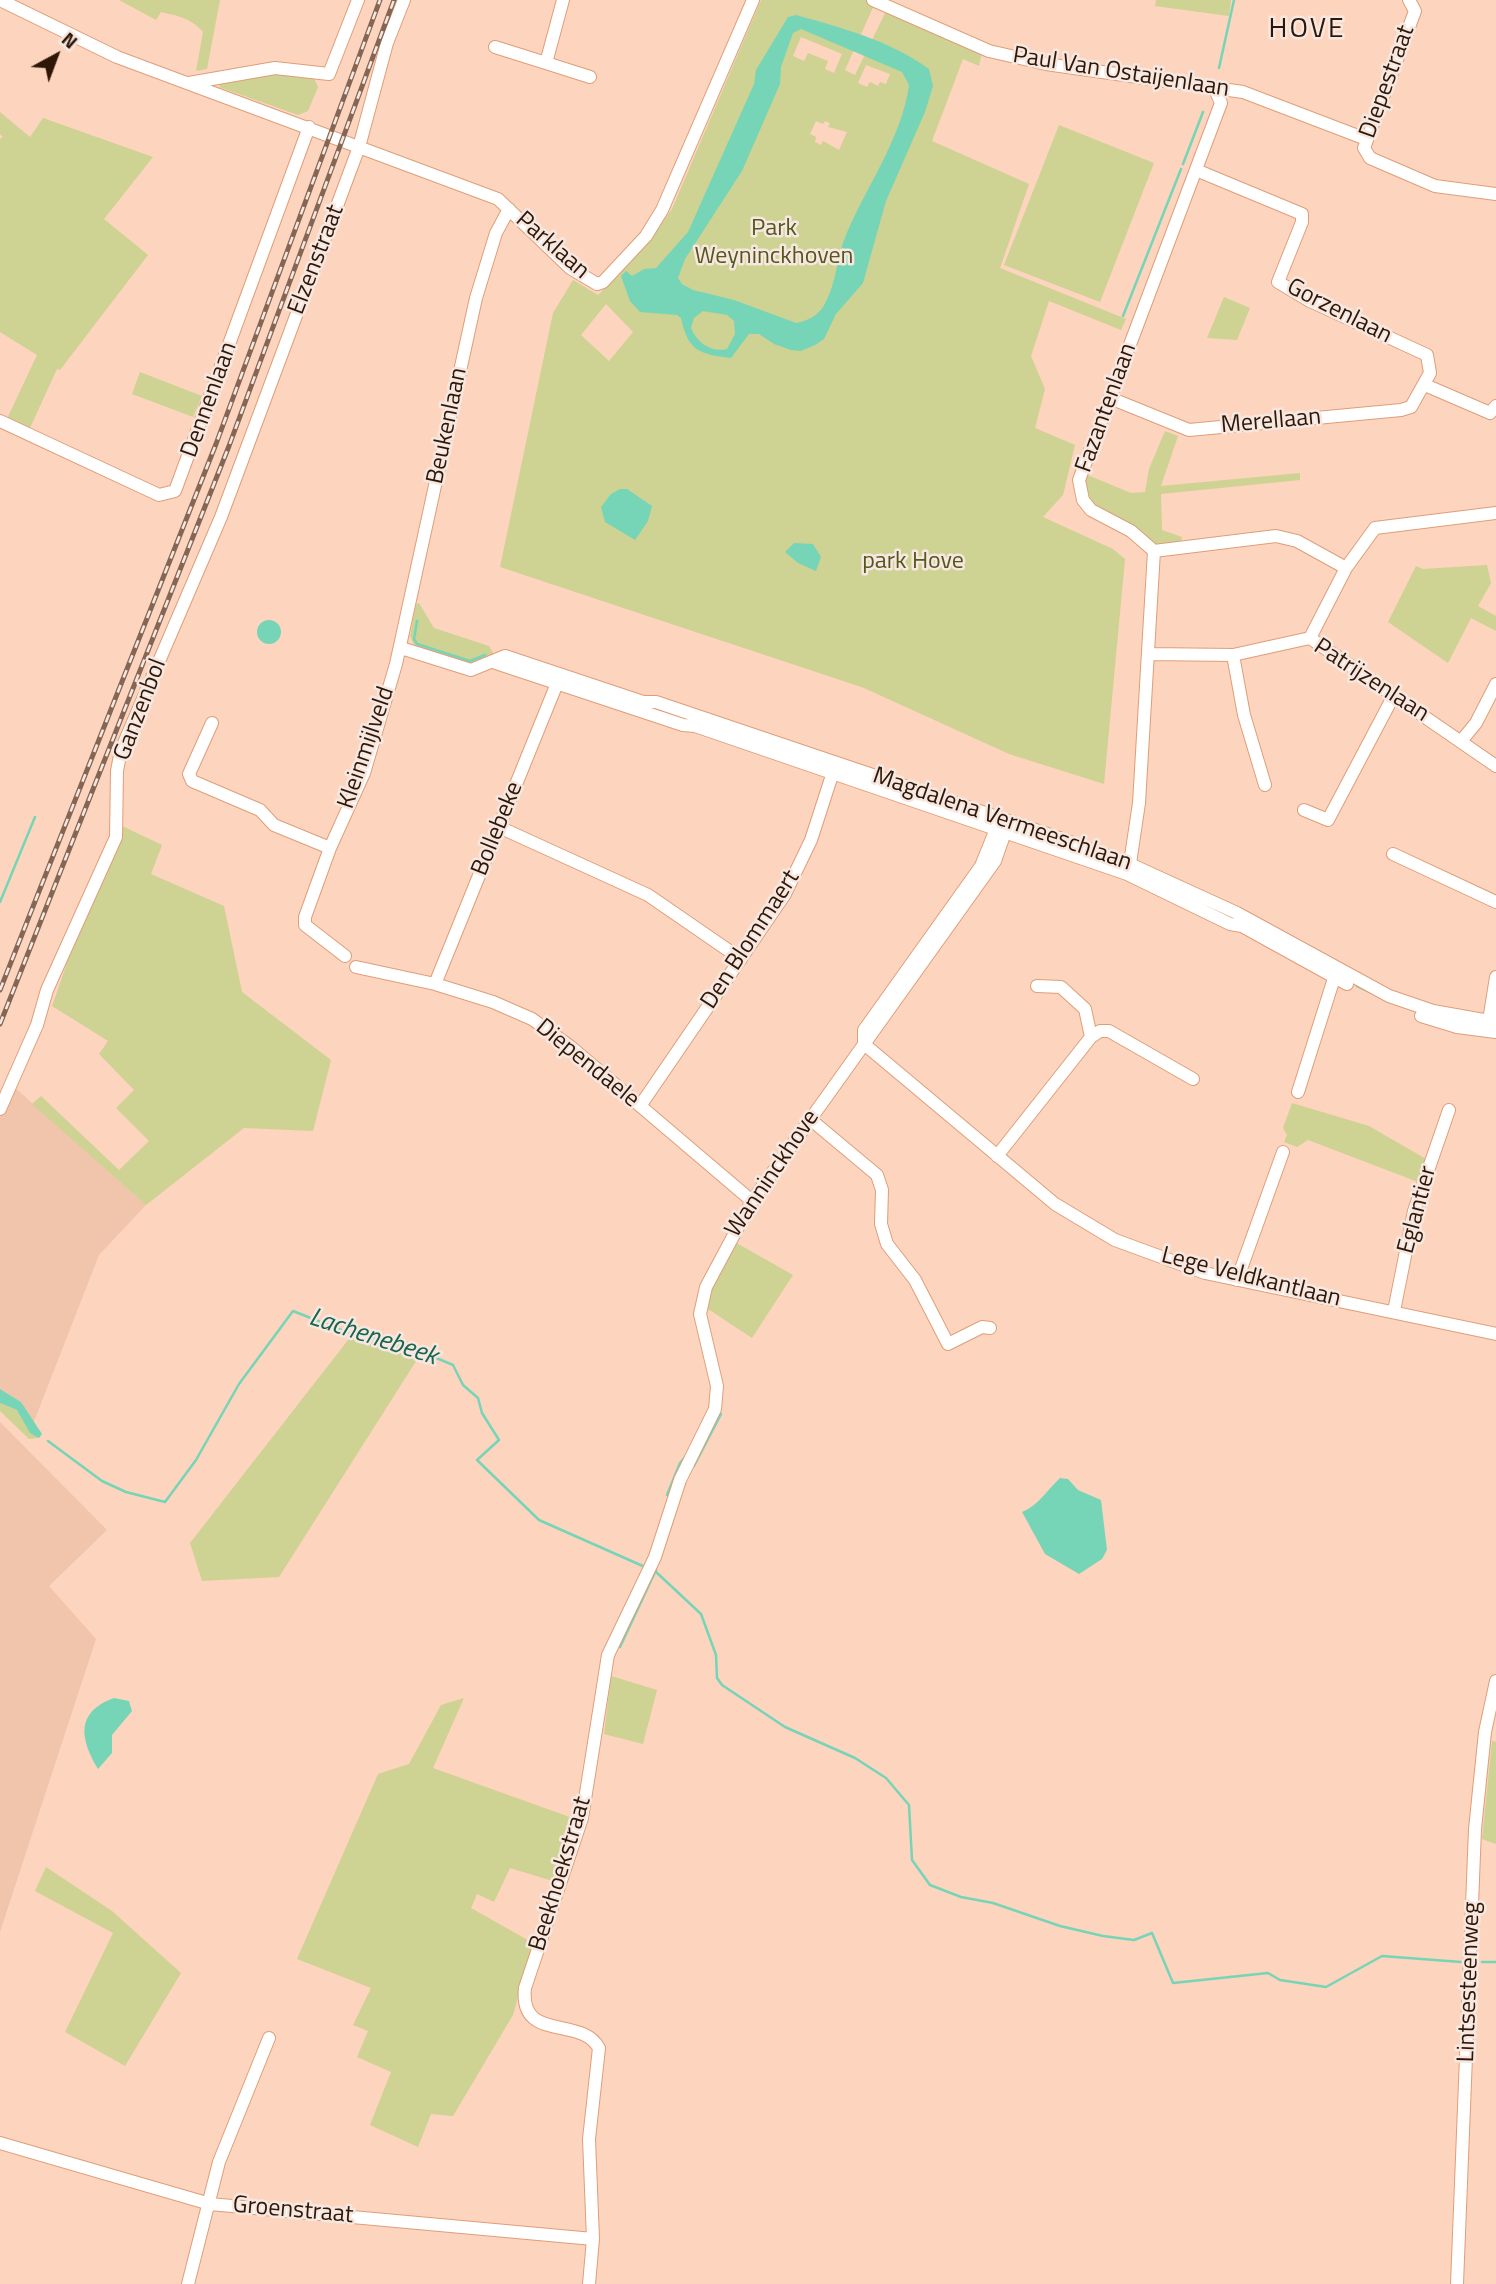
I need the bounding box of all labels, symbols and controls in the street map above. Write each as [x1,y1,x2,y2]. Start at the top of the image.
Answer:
district label: HOVE [1269,13,1345,47]
north arrow [21,21,91,91]
street label: Diepestraat [1354,22,1422,142]
text: N [56,25,85,55]
street label: Paul Van Ostaijenlaan [1011,42,1231,104]
street label: Elzenstraat [283,201,351,319]
street label: Parklaan [509,206,595,286]
park label: Park Weyninckhoven [695,215,853,271]
street label: Gorzenlaan [1282,273,1396,351]
street label: Dennenlaan [176,338,244,462]
street label: Fazantenlaan [1070,339,1144,477]
street label: Beukenlaan [422,365,474,487]
street label: Merellaan [1220,403,1322,441]
park label: park Hove [862,548,964,576]
street label: Patrijzenlaan [1308,633,1434,729]
street label: Ganzenbol [108,655,174,765]
street label: Kleinmijlveld [333,683,401,813]
street label: Magdalena Vermeeschlaan [869,762,1135,878]
street label: Bollebeke [466,778,530,880]
street label: Den Blommaert [695,865,807,1015]
street label: Diependaele [529,1013,645,1115]
street label: Wanninckhove [720,1105,826,1243]
street label: Eglantier [1392,1163,1444,1257]
street label: Lege Veldkantlaan [1158,1242,1344,1314]
water label: Lachenebeek [305,1303,441,1373]
street label: Beekhoekstraat [524,1793,598,1955]
street label: Lintsesteenweg [1453,1901,1487,2063]
street label: Groenstraat [232,2191,354,2231]

